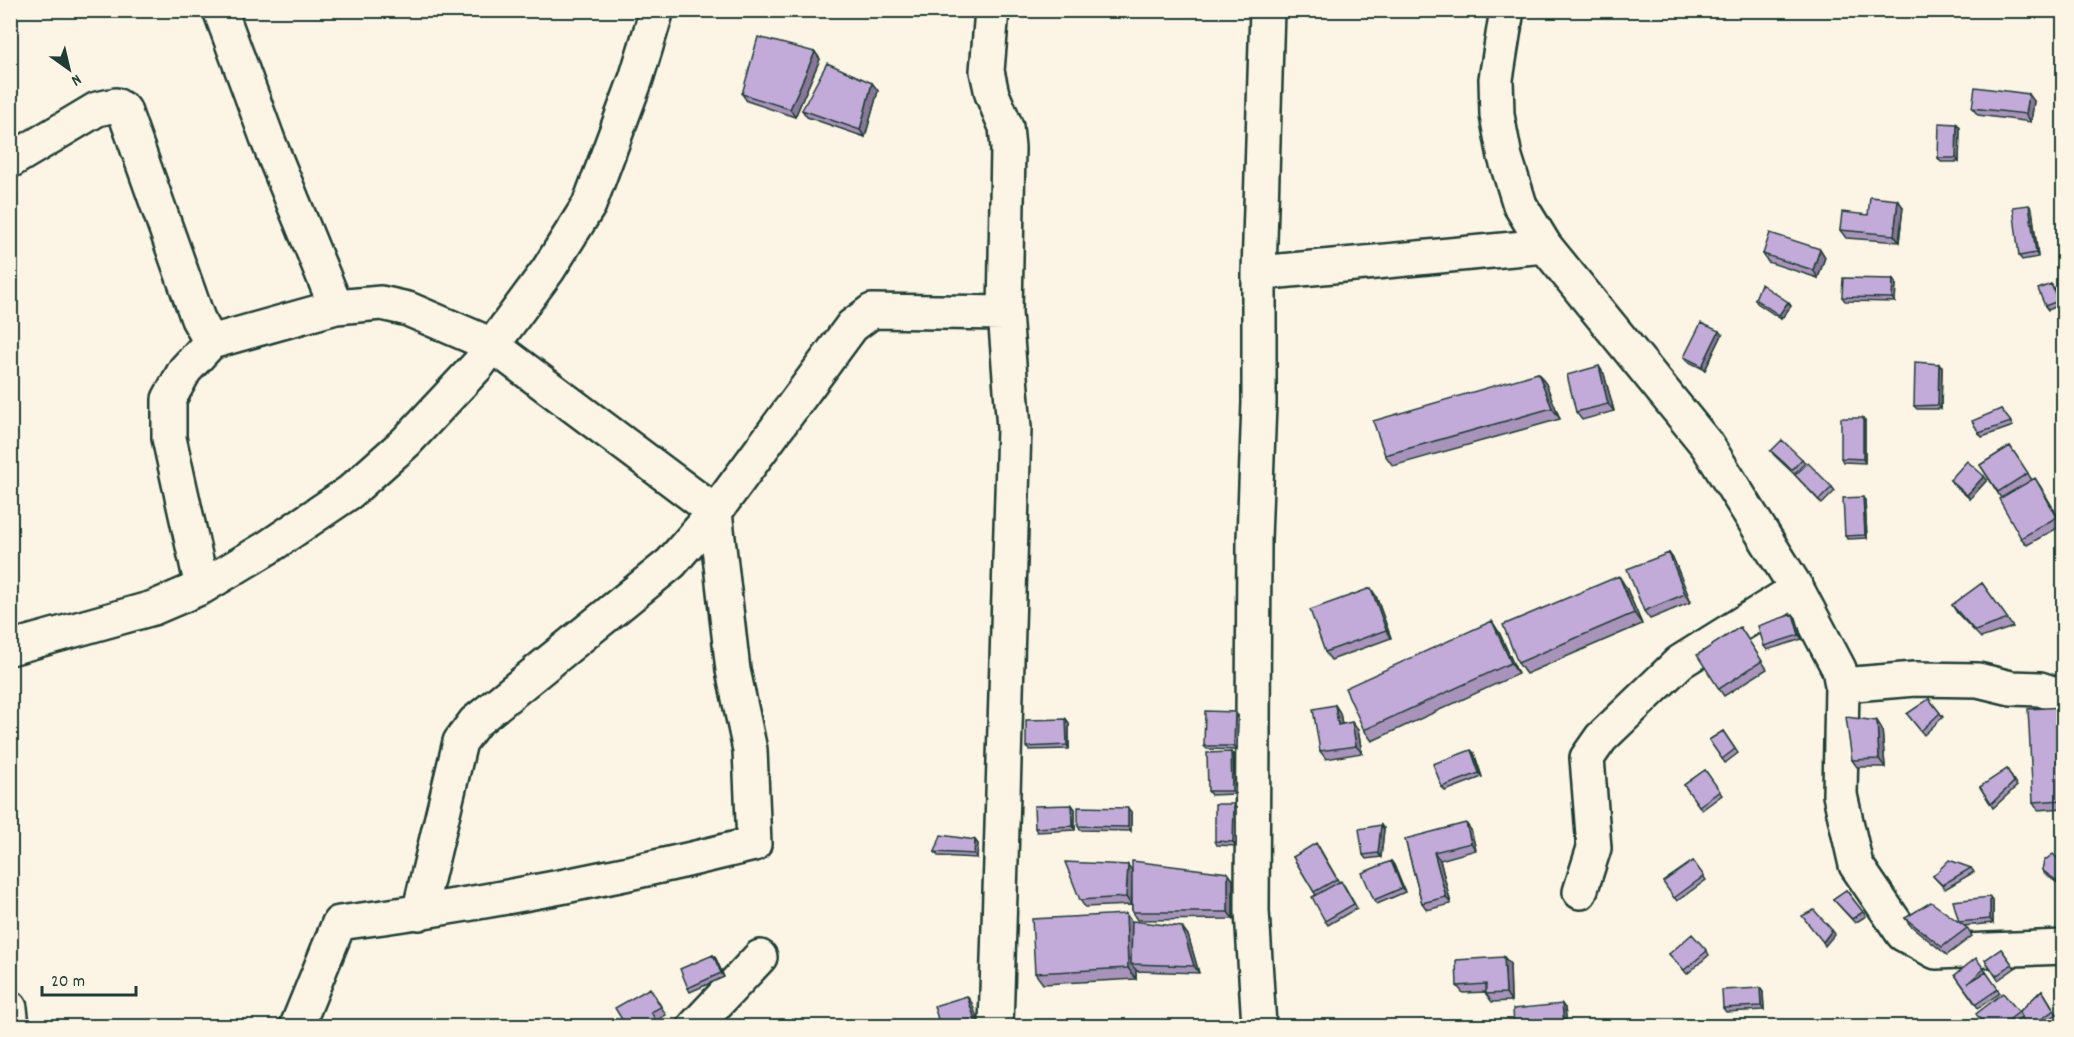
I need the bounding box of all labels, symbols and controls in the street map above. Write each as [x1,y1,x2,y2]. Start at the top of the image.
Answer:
north arrow [39,39,99,99]
text: N [66,68,86,91]
scale bar [42,959,136,997]
text: 20 m [51,970,85,995]

